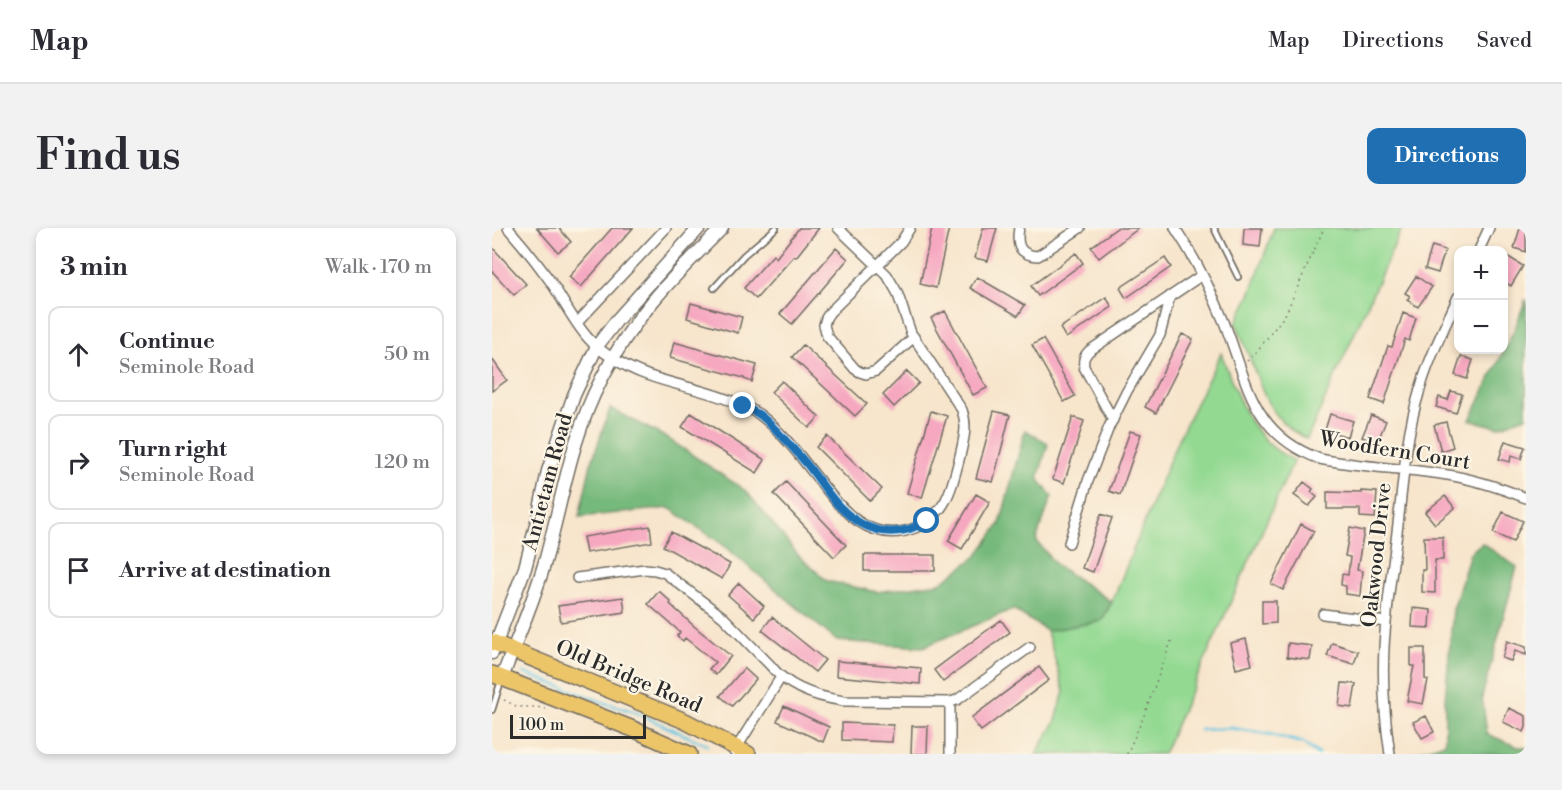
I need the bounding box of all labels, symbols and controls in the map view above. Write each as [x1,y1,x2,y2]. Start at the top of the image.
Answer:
text: Map [30,24,89,59]
text: Map [1268,28,1310,54]
text: Directions [1343,28,1444,54]
text: Saved [1477,28,1532,54]
button: Directions [1367,128,1526,184]
text: Find us [36,130,180,183]
map controls [1454,246,1508,354]
button: + [1454,246,1508,300]
text: 3 min [60,251,128,283]
text: Walk · 170 m [325,255,432,280]
button: − [1454,300,1508,354]
text: Continue [119,328,215,355]
icon: ahead [62,338,95,371]
text: 50 m [384,342,430,367]
text: Seminole Road [119,355,254,380]
route end [729,392,755,418]
street label: Antietam Road [517,410,579,555]
street label: Woodfern Court [1317,426,1473,476]
text: Turn right [119,436,227,463]
icon: right [62,446,95,479]
text: 120 m [375,450,430,475]
text: Seminole Road [119,463,254,488]
street label: Oakwood Drive [1356,481,1398,629]
route start [913,507,939,533]
icon: arrive [62,554,95,587]
text: Arrive at destination [119,557,331,584]
street label: Old Bridge Road [552,634,706,719]
scale bar [510,712,646,739]
text: 100 m [519,715,564,735]

